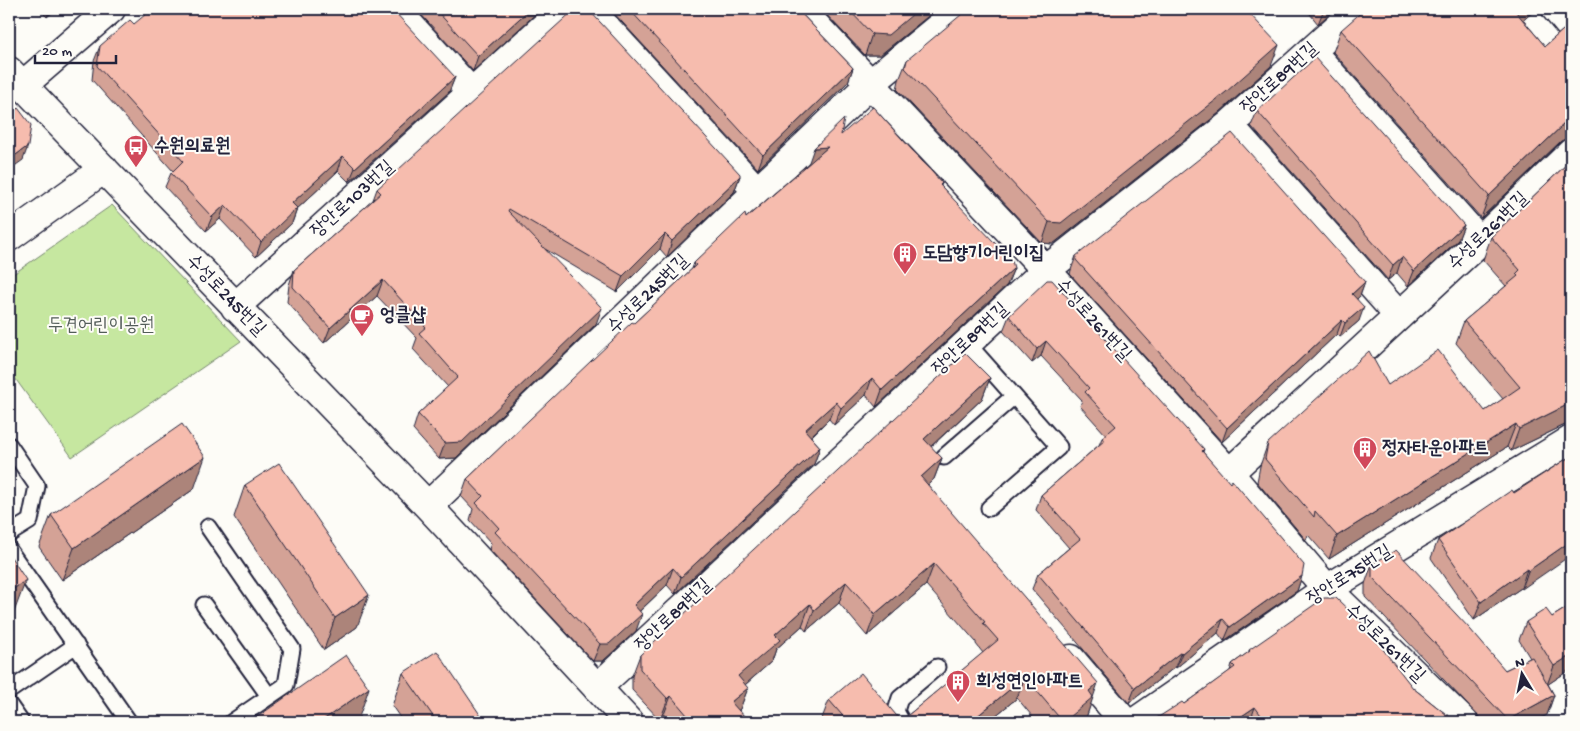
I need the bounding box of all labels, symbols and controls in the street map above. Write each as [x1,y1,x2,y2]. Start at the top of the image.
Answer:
scale bar [35,32,116,64]
street label: 장안로89번길 [1236,38,1324,120]
text: 20 m [42,43,72,61]
bus stop icon: 수원의료원 [123,134,149,168]
place label: 수원의료원 [154,136,230,159]
street label: 장안로103번길 [306,156,400,244]
street label: 수성로261번길 [1444,188,1534,276]
building icon: 도담향기어린이집 [892,241,918,275]
place label: 도담향기어린이집 [922,243,1044,266]
street label: 수성로245번길 [180,250,270,342]
street label: 수성로245번길 [603,250,695,340]
street label: 수성로261번길 [1049,275,1135,367]
street label: 장안로89번길 [928,299,1014,381]
cafe icon: 엉클샵 [349,303,375,337]
place label: 엉클샵 [380,305,427,328]
park label: 두견어린이공원 [47,315,155,338]
building icon: 정자타운아파트 [1352,436,1378,470]
place label: 정자타운아파트 [1382,438,1489,461]
street label: 장안로75번길 [1303,541,1397,611]
street label: 장안로89번길 [631,575,717,657]
street label: 수성로261번길 [1339,600,1429,688]
north arrow [1498,648,1548,698]
text: N [1514,654,1526,673]
building icon: 희성연인아파트 [945,669,971,703]
place label: 희성연인아파트 [976,671,1083,694]

